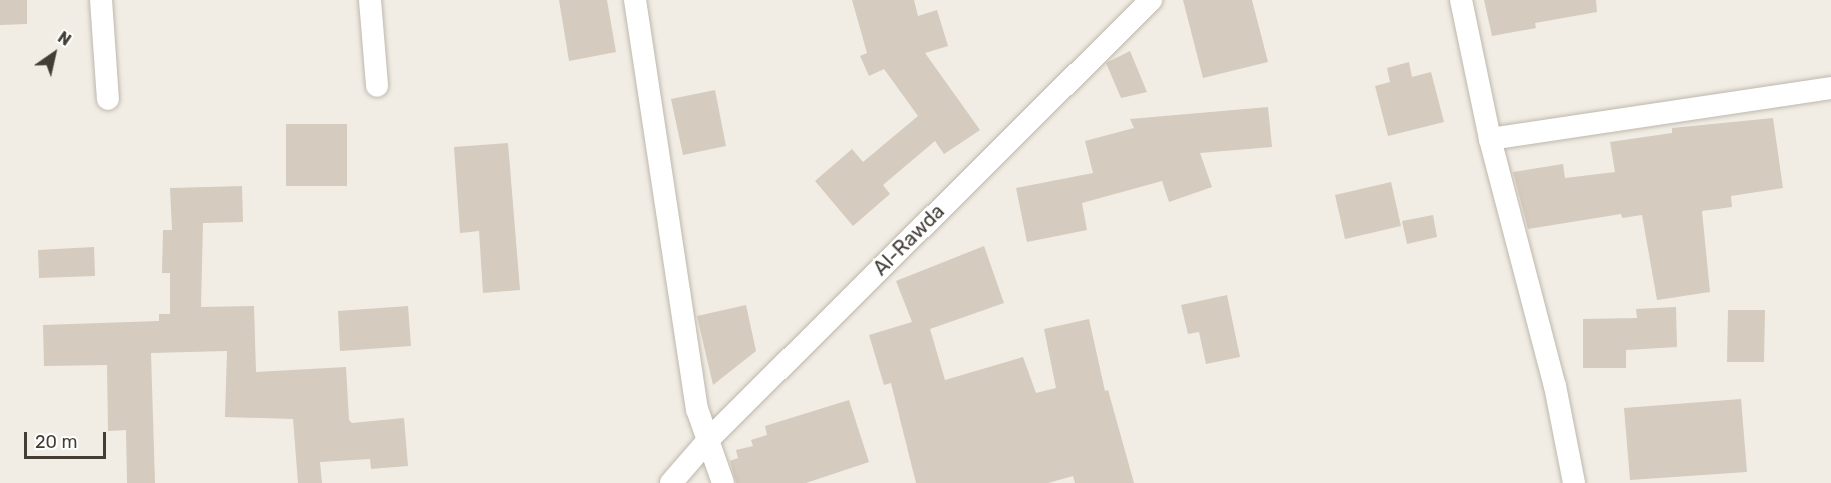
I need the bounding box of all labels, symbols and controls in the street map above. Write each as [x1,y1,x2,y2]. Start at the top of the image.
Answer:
north arrow [24,24,84,84]
text: N [54,28,74,50]
street label: Al-Rawda [868,199,950,281]
scale bar [27,420,110,458]
text: 20 m [35,431,77,453]

